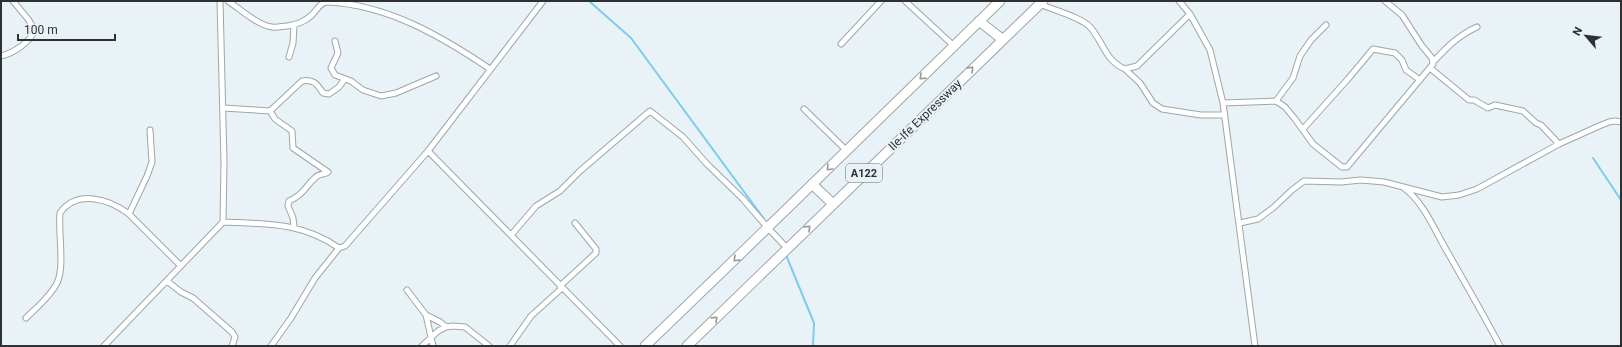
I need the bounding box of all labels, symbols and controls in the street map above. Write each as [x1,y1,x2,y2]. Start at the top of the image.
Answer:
scale bar [18,16,115,42]
north arrow [1566,16,1606,56]
text: 100 m [24,23,58,37]
text: N [1570,25,1585,38]
one-way arrow [966,66,974,74]
one-way arrow [919,72,927,80]
street label: Ile-Ife Expressway [886,76,965,153]
one-way arrow [826,163,833,170]
road number: A122 [846,164,882,182]
one-way arrow [803,225,811,233]
one-way arrow [733,254,741,262]
one-way arrow [710,316,718,324]

